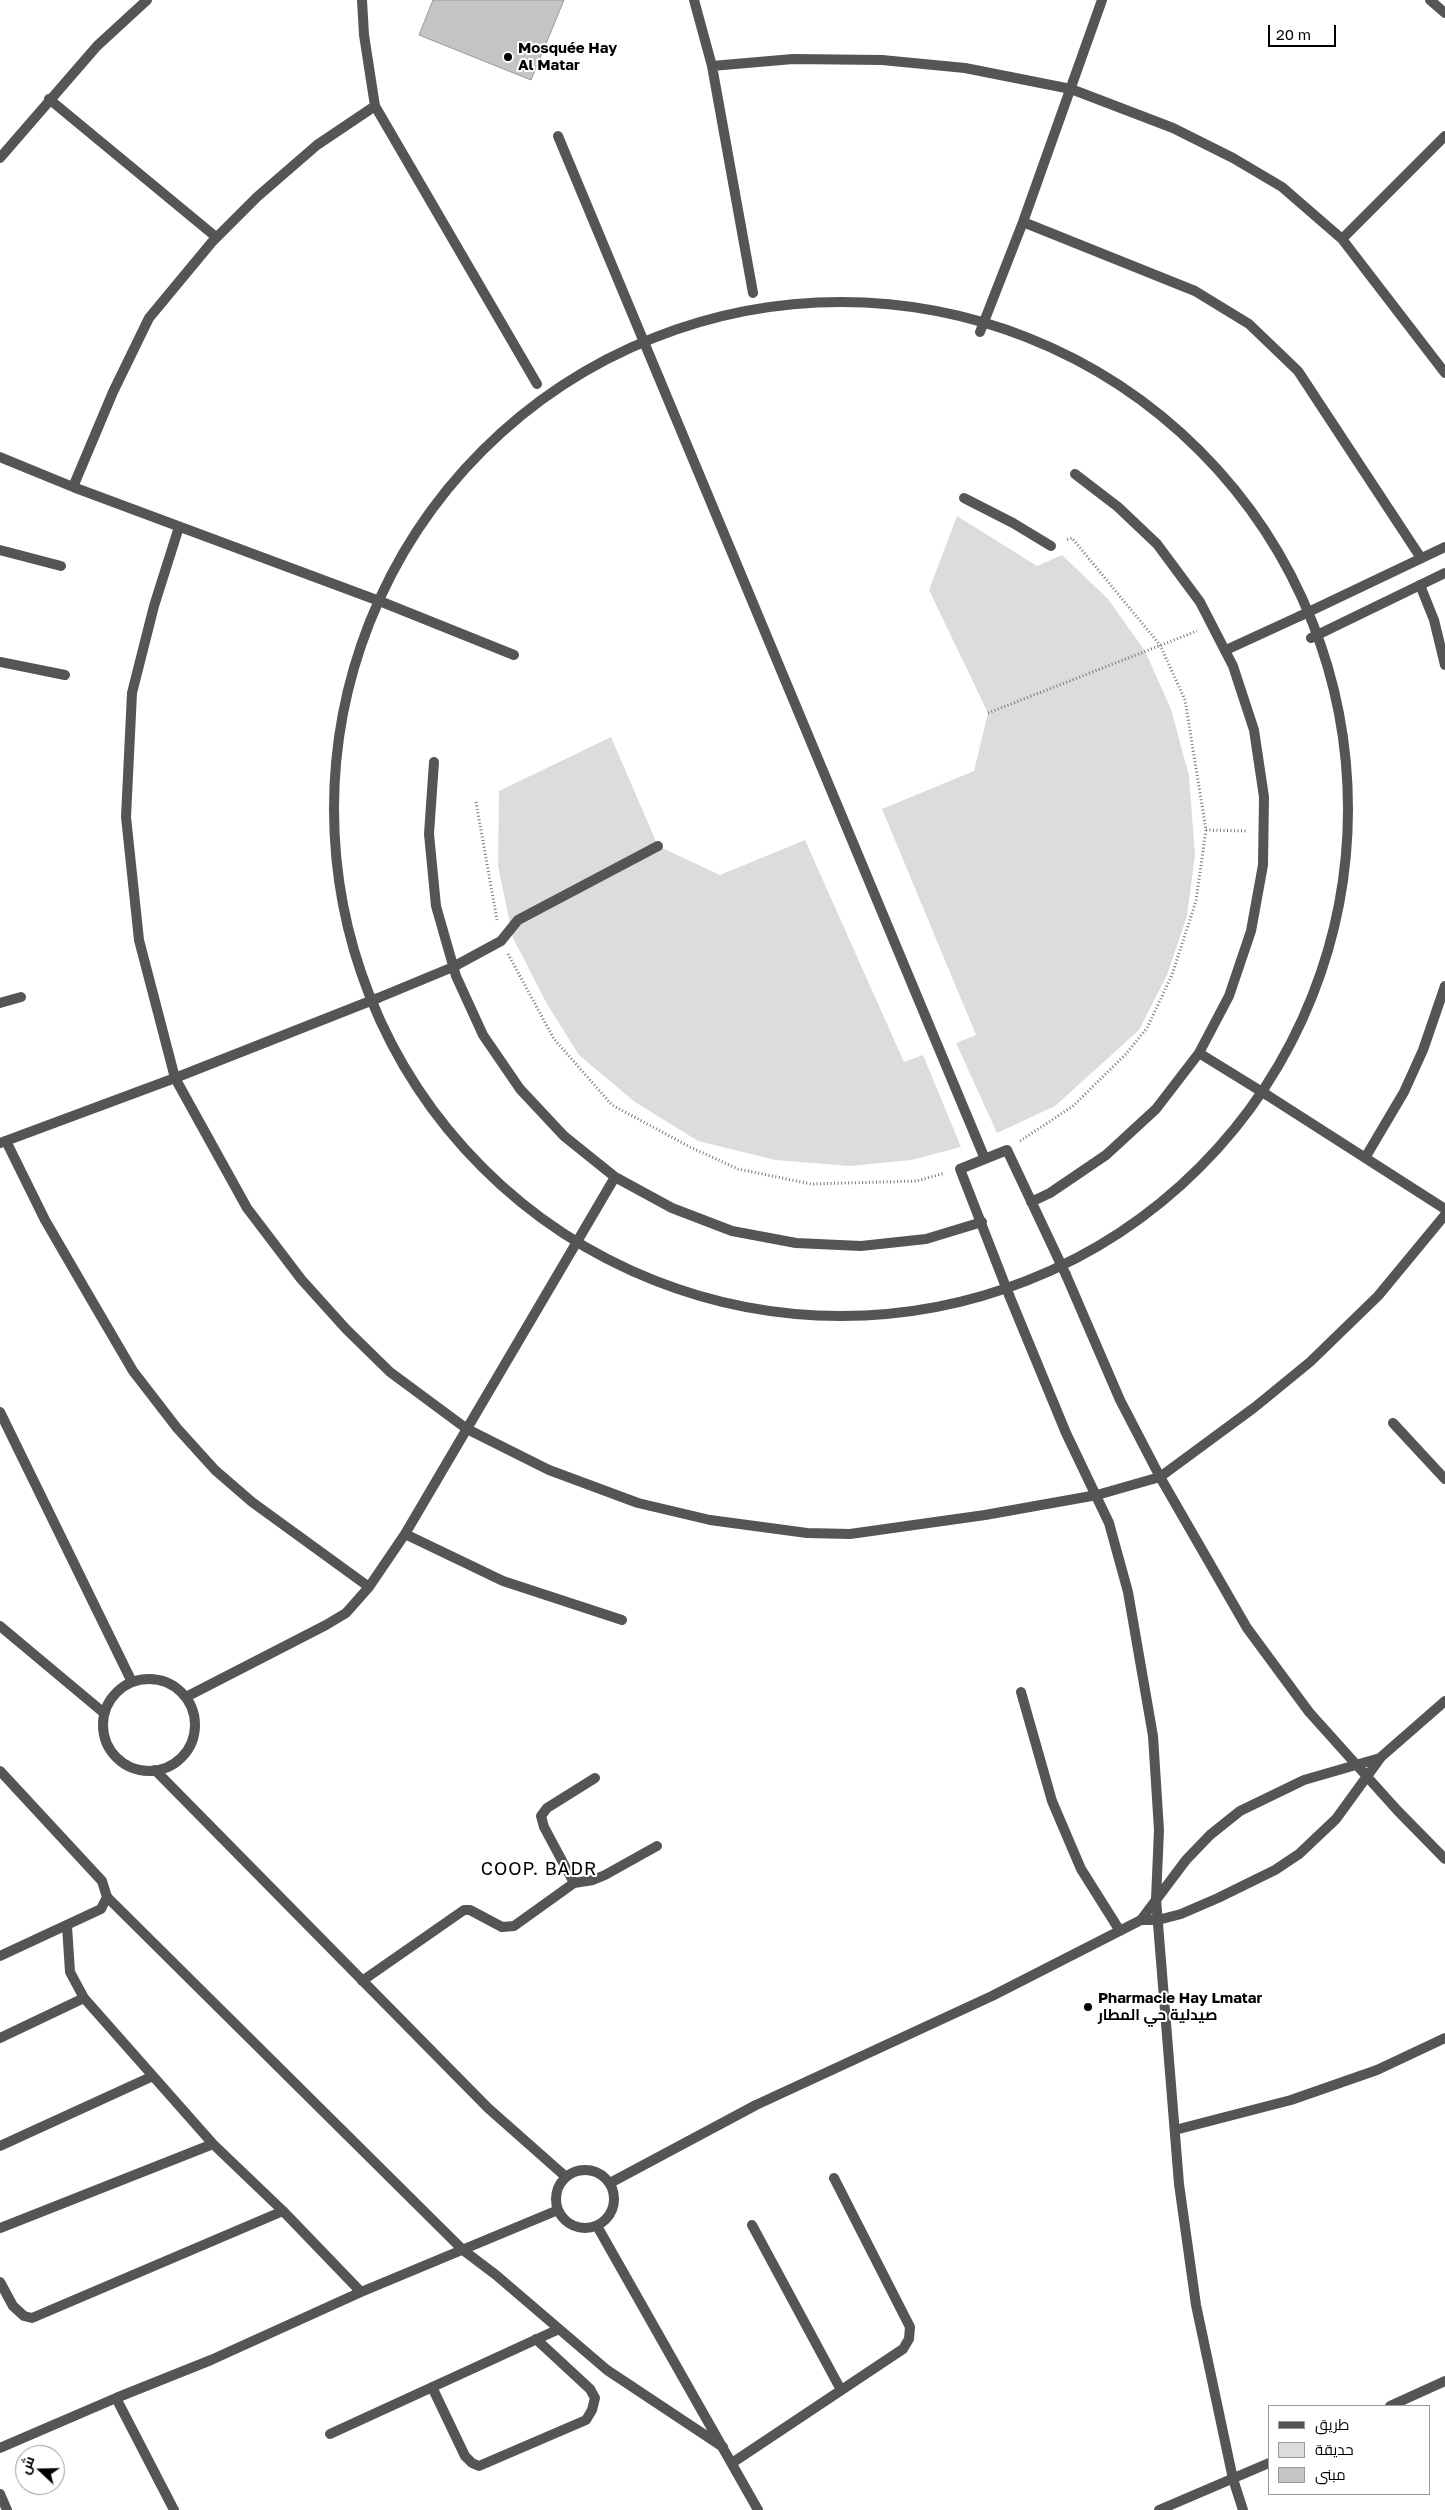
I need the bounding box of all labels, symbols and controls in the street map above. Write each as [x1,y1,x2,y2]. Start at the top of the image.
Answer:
scale bar [1270,15,1338,47]
text: 20 m [1276,25,1311,43]
place label: Mosquée Hay Al Matar [518,39,617,74]
marker: Mosquée Hay Al Matar [502,51,514,63]
district label: COOP. BADR [479,1858,599,1880]
place label: Pharmacie Hay Lmatar صيدلية حي المطار [1098,1989,1262,2024]
marker: Pharmacie Hay Lmatar صيدلية حي المطار [1082,2001,1094,2013]
legend [1268,2405,1430,2495]
text: طريق [1315,2415,1349,2433]
text: حديقة [1315,2440,1354,2458]
north arrow [15,2445,65,2495]
text: ش [15,2453,38,2476]
text: مبنى [1315,2465,1346,2483]

